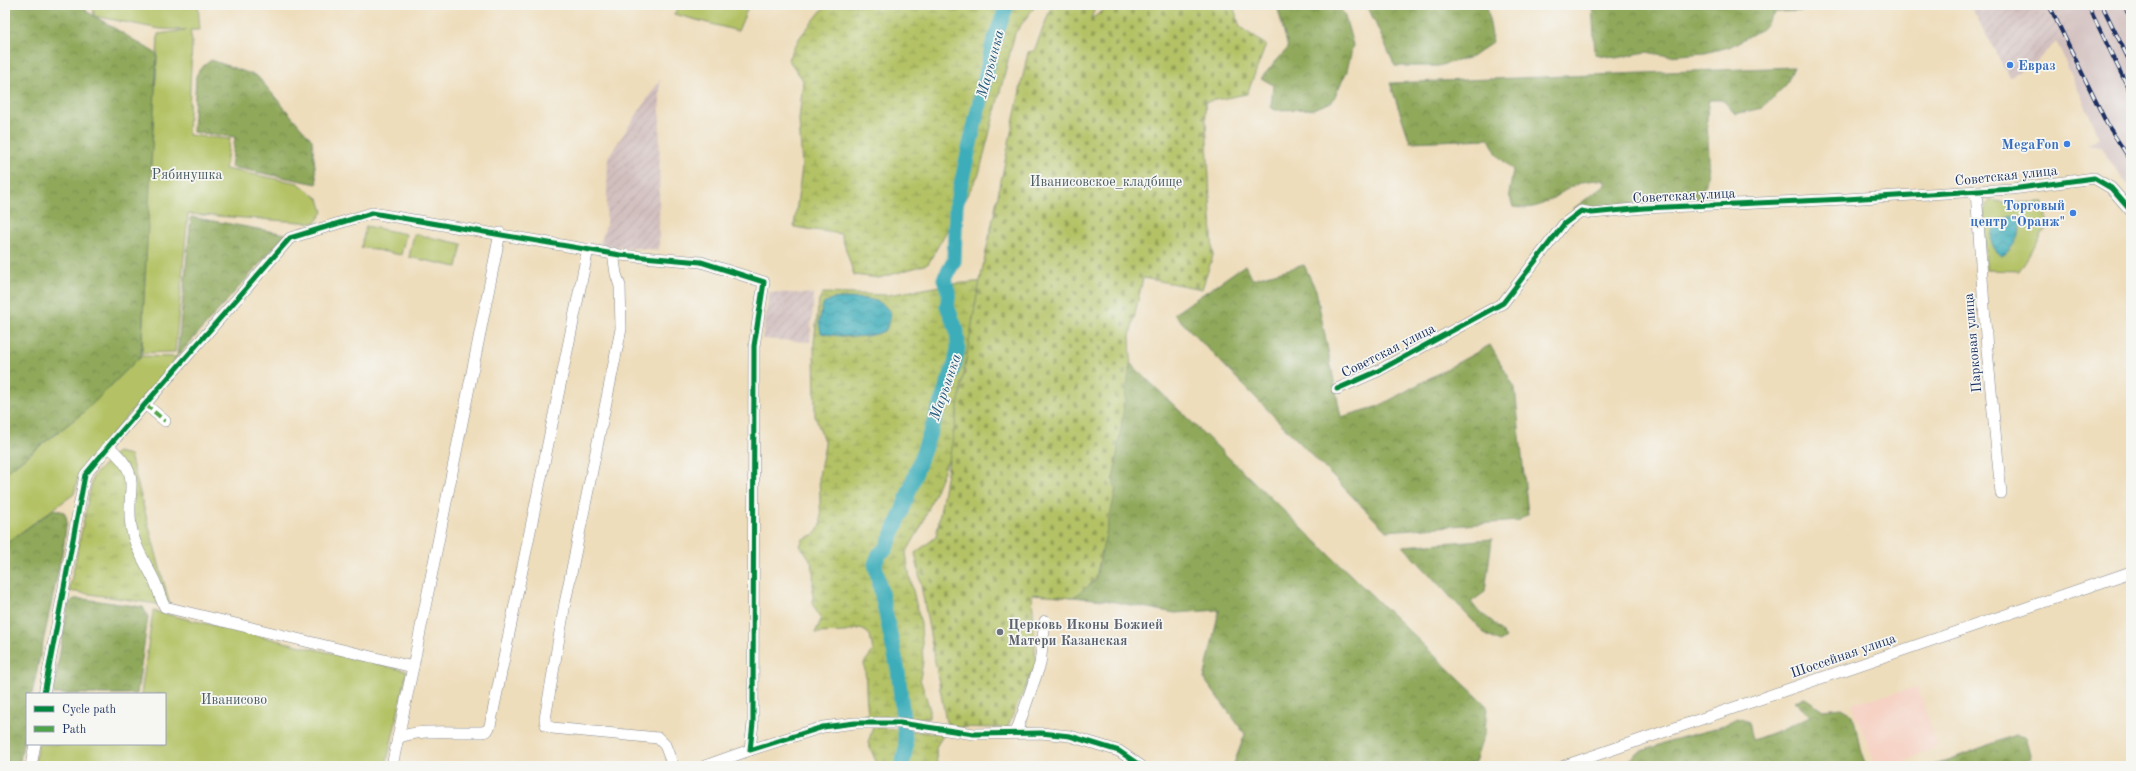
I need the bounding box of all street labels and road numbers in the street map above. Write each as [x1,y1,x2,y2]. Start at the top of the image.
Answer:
street label: Советская улица [1954,164,2058,188]
street label: Советская улица [1632,186,1736,206]
street label: Парковая улица [1962,293,1984,393]
street label: Советская улица [1339,321,1438,381]
street label: Шоссейная улица [1789,631,1898,680]

